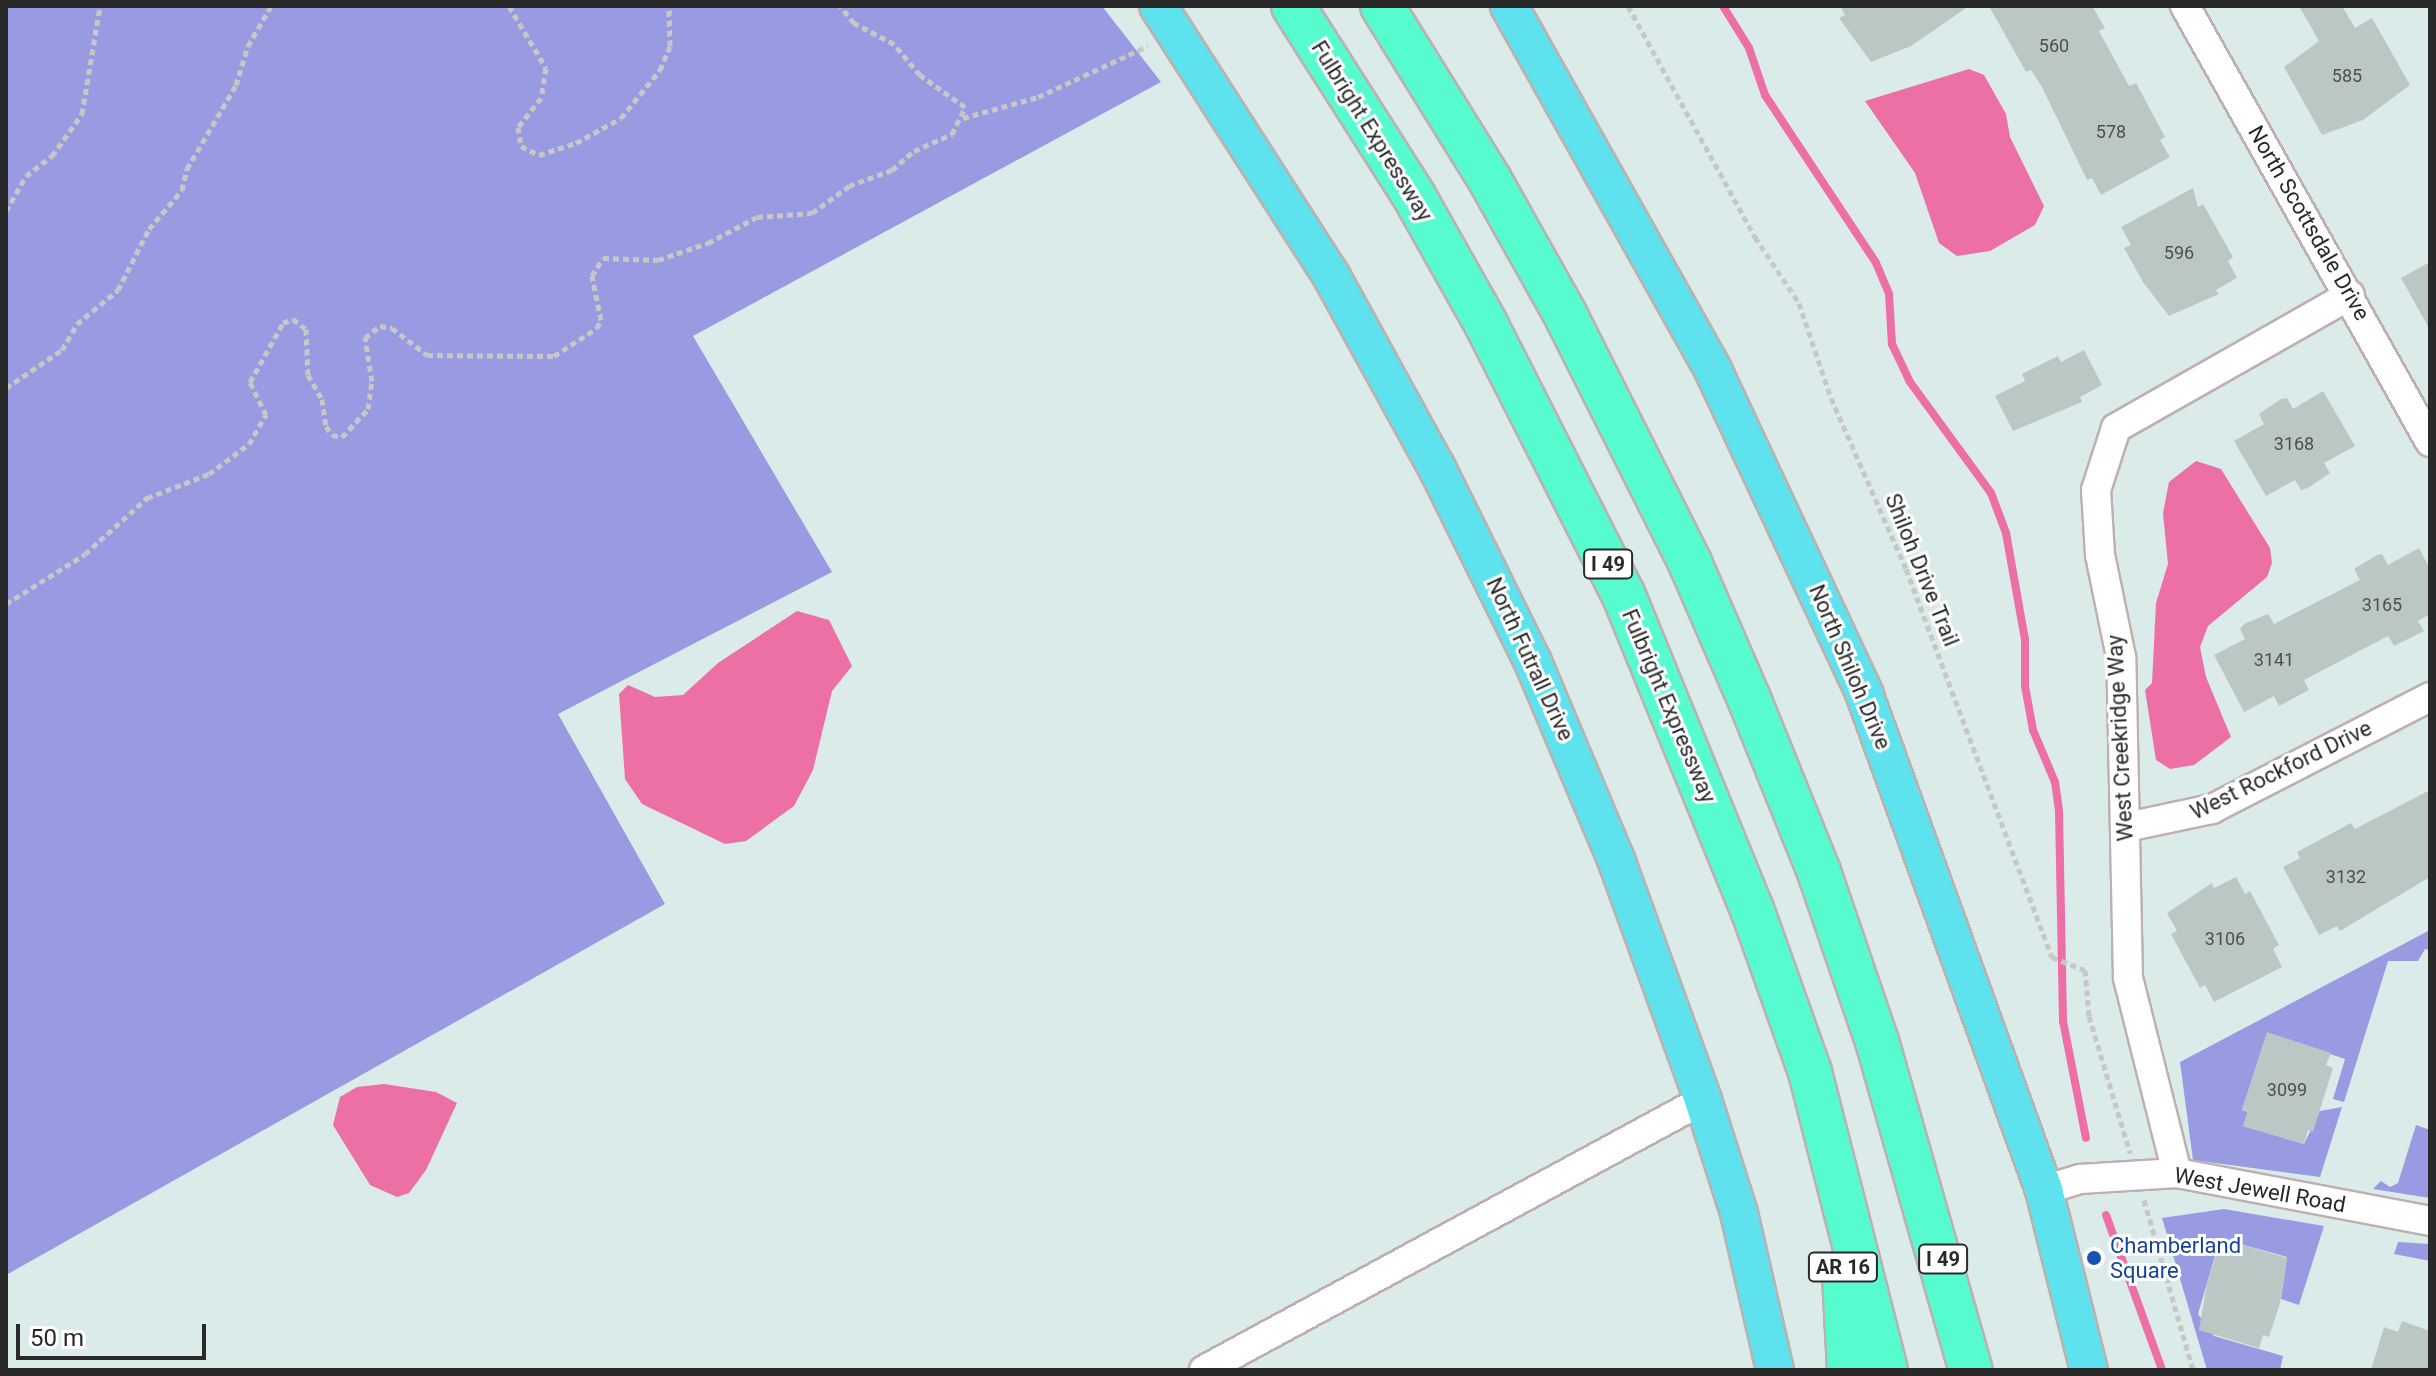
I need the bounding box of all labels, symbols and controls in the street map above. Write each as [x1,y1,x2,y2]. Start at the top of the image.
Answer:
house number: 560 [2039,35,2069,57]
street label: Fulbright Expressway [1306,36,1438,226]
house number: 585 [2332,65,2362,87]
house number: 578 [2096,121,2126,143]
street label: North Scottsdale Drive [2243,121,2375,325]
house number: 596 [2164,242,2194,264]
house number: 3168 [2274,433,2314,455]
street label: Shiloh Drive Trail [1879,490,1965,650]
road number: I 49 [1582,548,1634,580]
street label: North Futrall Drive [1481,573,1579,745]
street label: North Shiloh Drive [1803,581,1897,753]
house number: 3165 [2362,594,2402,616]
street label: Fulbright Expressway [1616,605,1722,807]
street label: West Creekridge Way [2101,634,2139,842]
house number: 3141 [2254,649,2294,671]
street label: West Rockford Drive [2186,715,2376,825]
house number: 3132 [2326,866,2366,888]
house number: 3106 [2205,928,2245,950]
house number: 3099 [2267,1079,2307,1101]
street label: West Jewell Road [2172,1162,2348,1218]
place label: Chamberland Square [2110,1232,2241,1284]
road number: I 49 [1917,1243,1969,1275]
marker: Chamberland Square [2085,1249,2103,1267]
road number: AR 16 [1807,1251,1879,1283]
scale bar [20,1308,210,1358]
text: 50 m [30,1324,84,1352]

